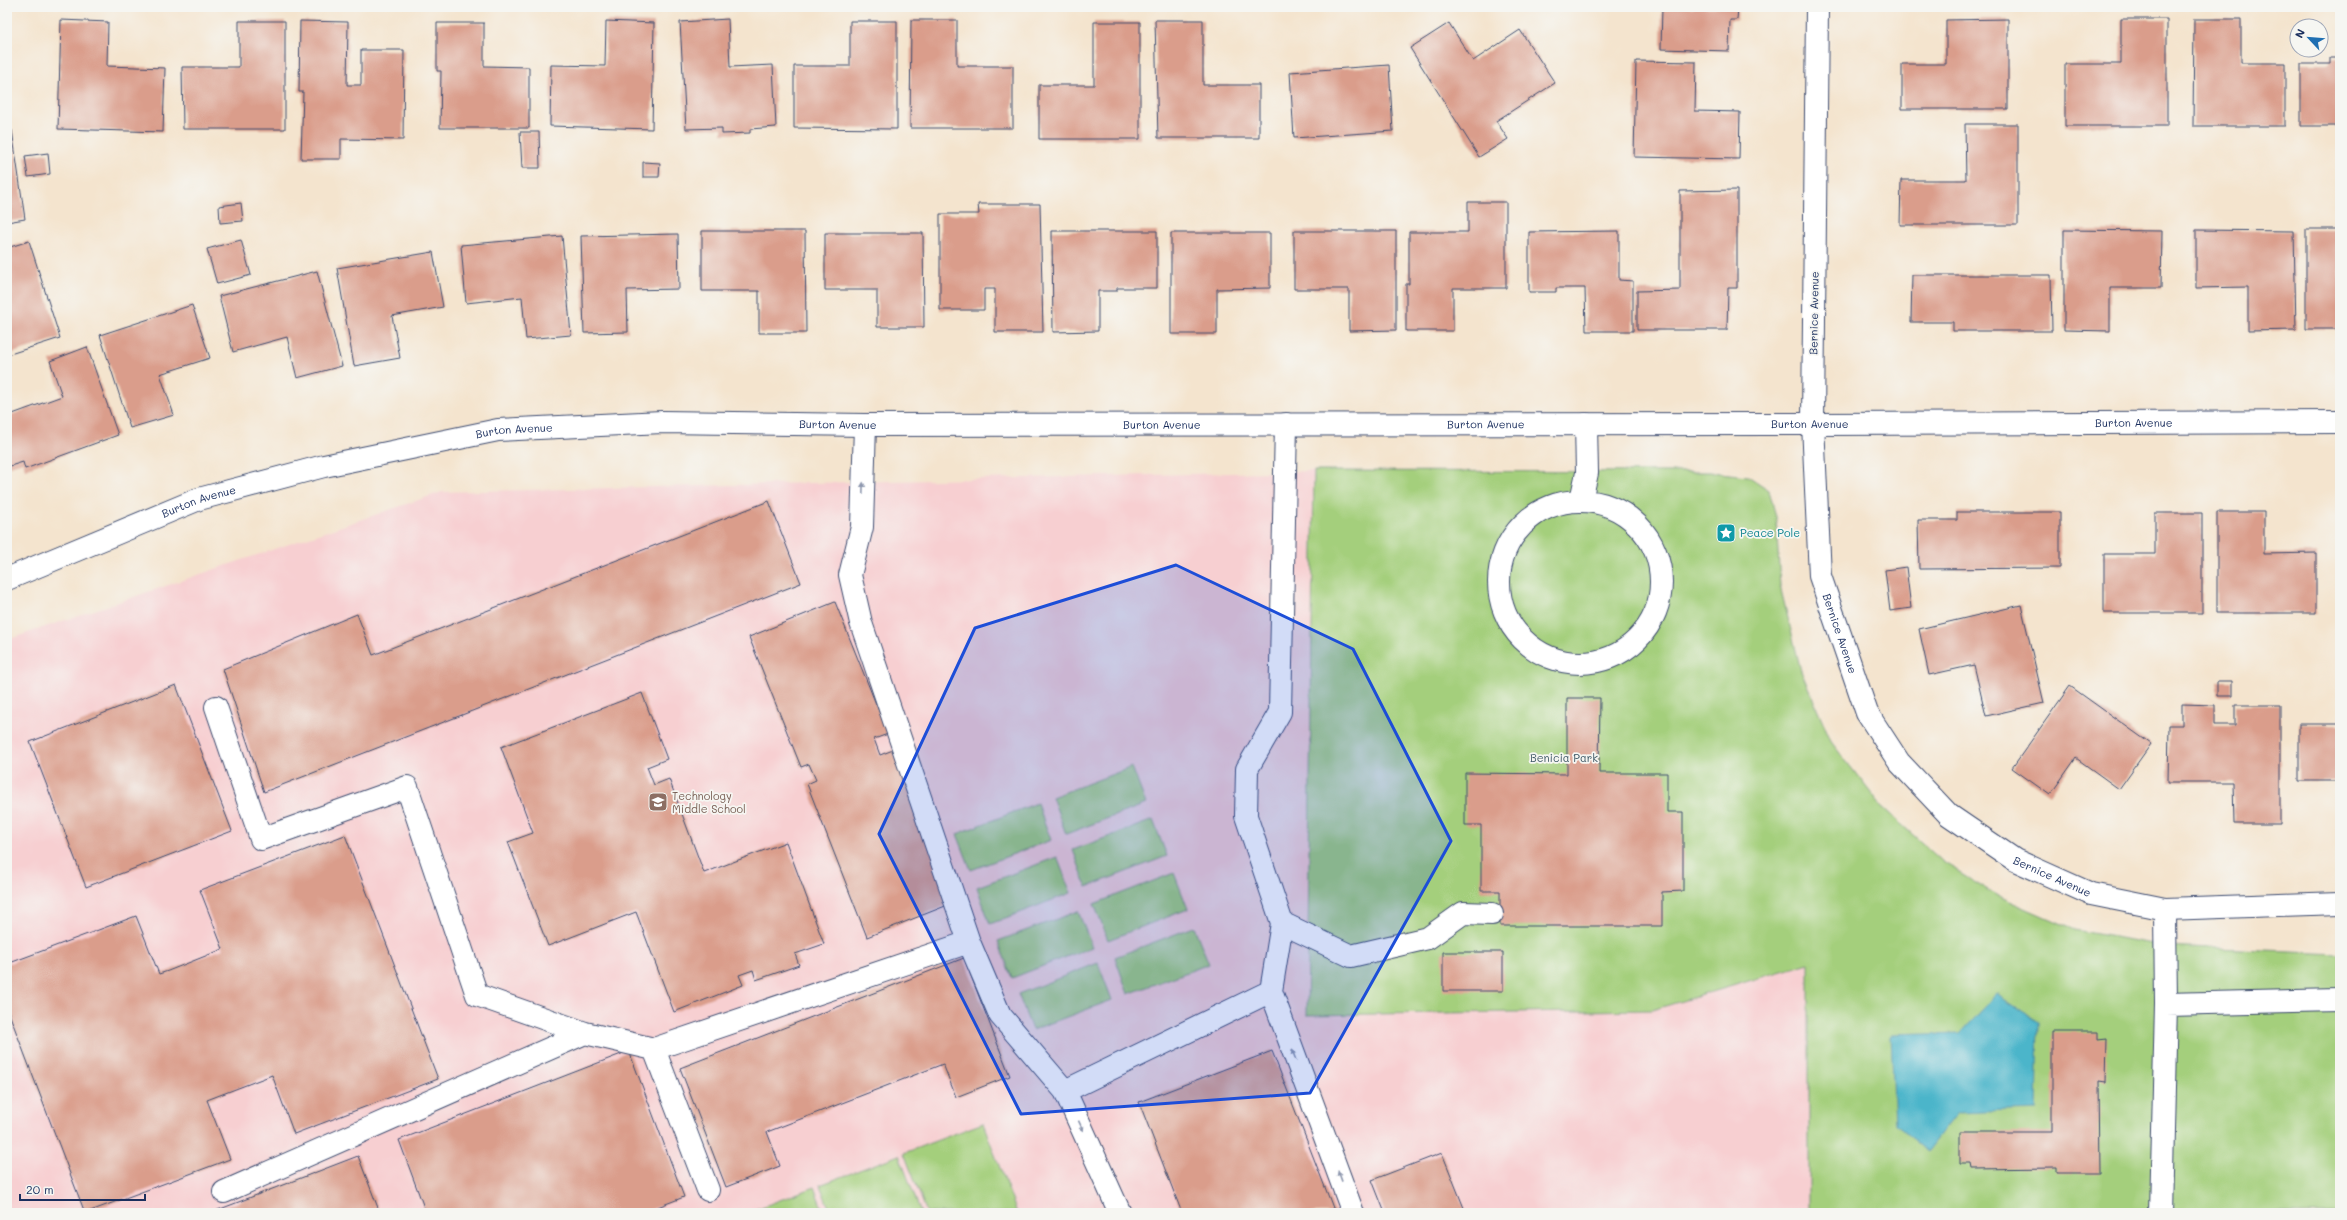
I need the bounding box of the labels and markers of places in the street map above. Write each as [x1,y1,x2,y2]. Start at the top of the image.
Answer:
place icon: Peace Pole [1715,522,1737,544]
place label: Peace Pole [1740,525,1800,540]
place label: Technology Middle School [672,788,746,816]
school or university icon: Technology Middle School [647,791,669,813]

